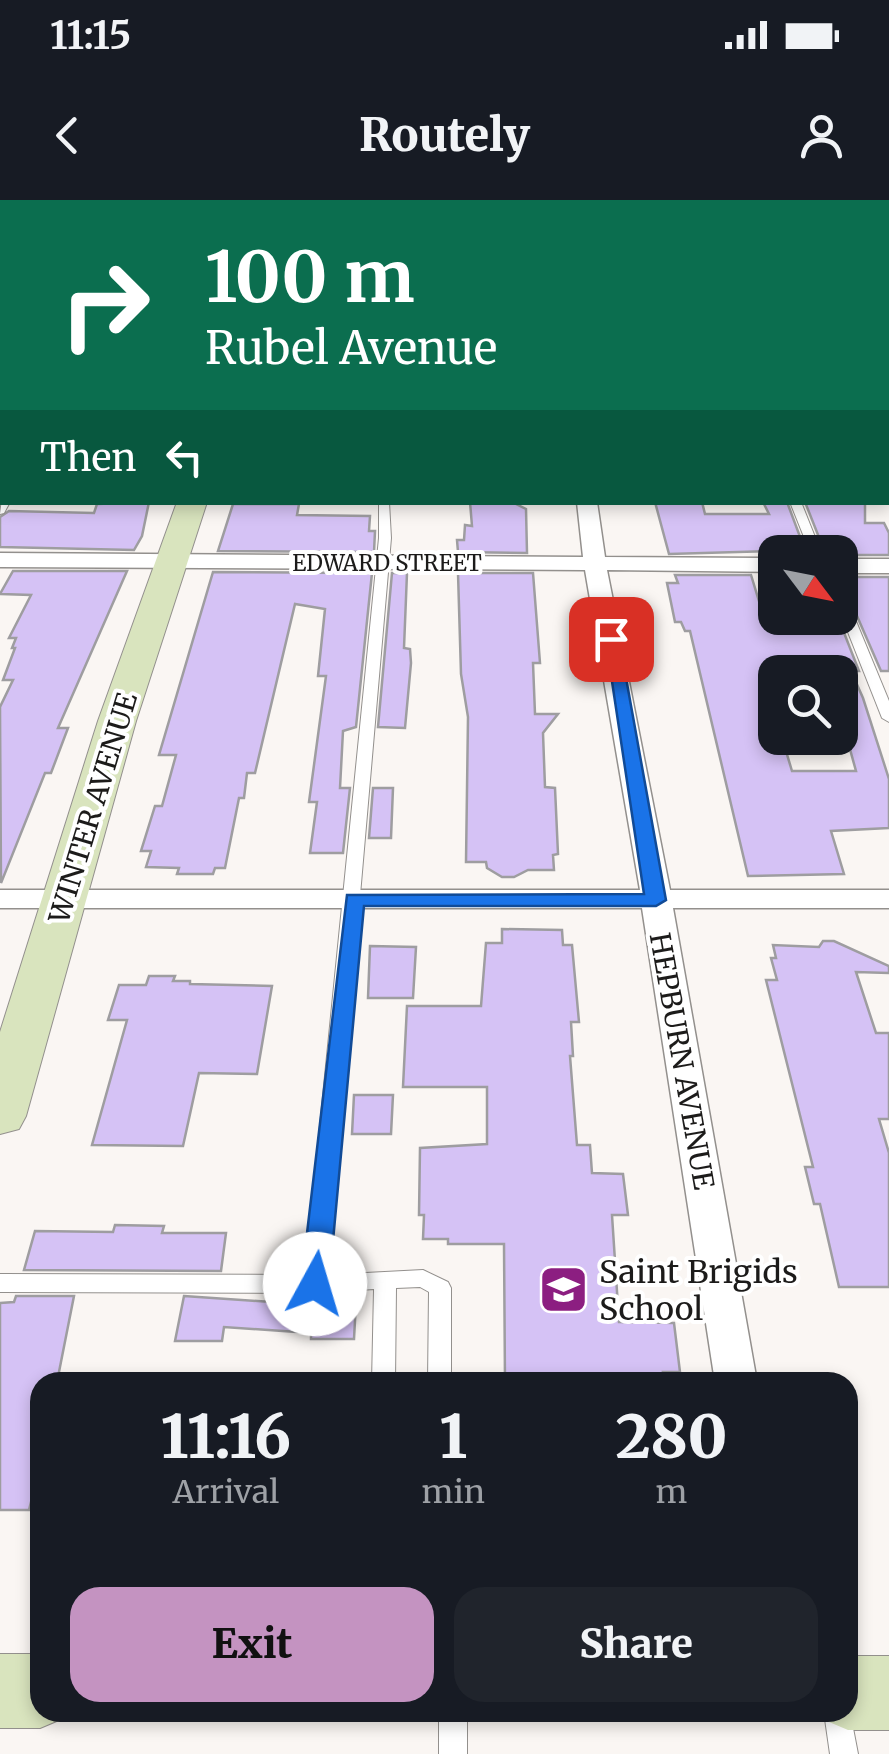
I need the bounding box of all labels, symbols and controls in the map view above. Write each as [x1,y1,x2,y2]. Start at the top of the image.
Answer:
text: 11:15 [50,12,131,59]
text: Routely [359,107,530,163]
icon: back [40,108,95,163]
icon: person [794,108,849,163]
text: 100 m [205,233,415,321]
icon: right [40,240,170,370]
text: Rubel Avenue [205,320,497,376]
icon: left [157,430,212,485]
text: Then [40,434,137,481]
north arrow [758,535,858,635]
map controls [758,535,858,755]
street label: EDWARD STREET [292,549,482,577]
pin [569,597,654,682]
icon: arrive [584,612,639,667]
button: search [758,655,858,755]
street label: WINTER AVENUE [41,688,145,929]
street label: HEPBURN AVENUE [642,930,722,1192]
position arrow [263,1232,367,1336]
place label: Saint Brigids School [599,1252,798,1329]
school or university icon: Saint Brigids School [538,1264,590,1316]
text: 11:16 [160,1399,291,1474]
text: 1 [439,1399,467,1474]
text: 280 [615,1399,728,1474]
text: Arrival [172,1472,279,1512]
text: min [422,1472,485,1512]
text: m [656,1472,687,1512]
button: Exit [70,1587,434,1702]
button: Share [454,1587,818,1702]

